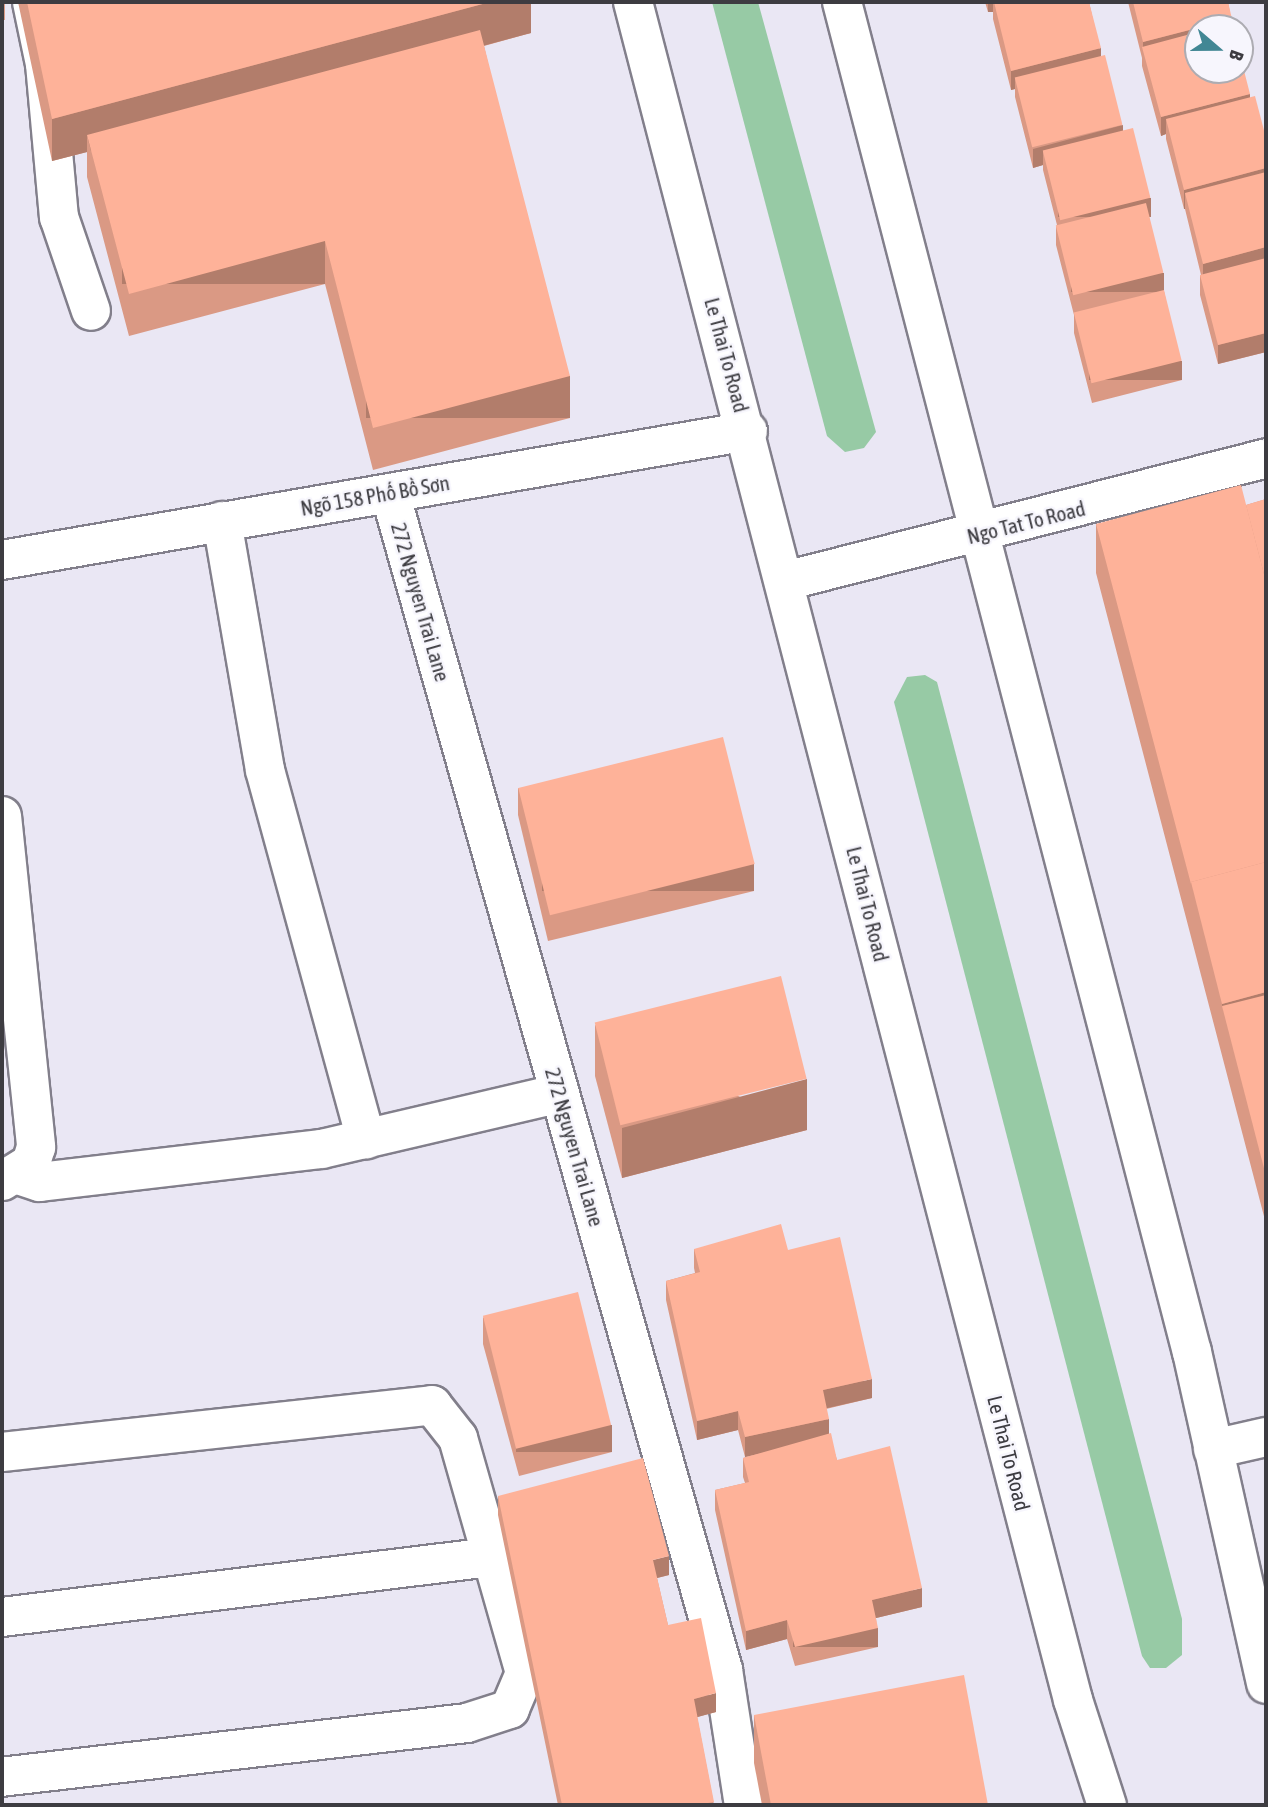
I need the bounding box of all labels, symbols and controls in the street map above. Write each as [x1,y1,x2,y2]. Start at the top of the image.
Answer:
north arrow [1184,14,1254,84]
text: B [1225,47,1249,63]
street label: Le Thai To Road [700,295,754,415]
street label: Ngõ 158 Phố Bồ Sơn [298,469,452,521]
street label: Ngo Tat To Road [964,495,1088,549]
street label: 272 Nguyen Trai Lane [386,520,456,684]
street label: Le Thai To Road [842,844,894,964]
street label: 272 Nguyen Trai Lane [540,1065,610,1229]
street label: Le Thai To Road [983,1393,1035,1513]

